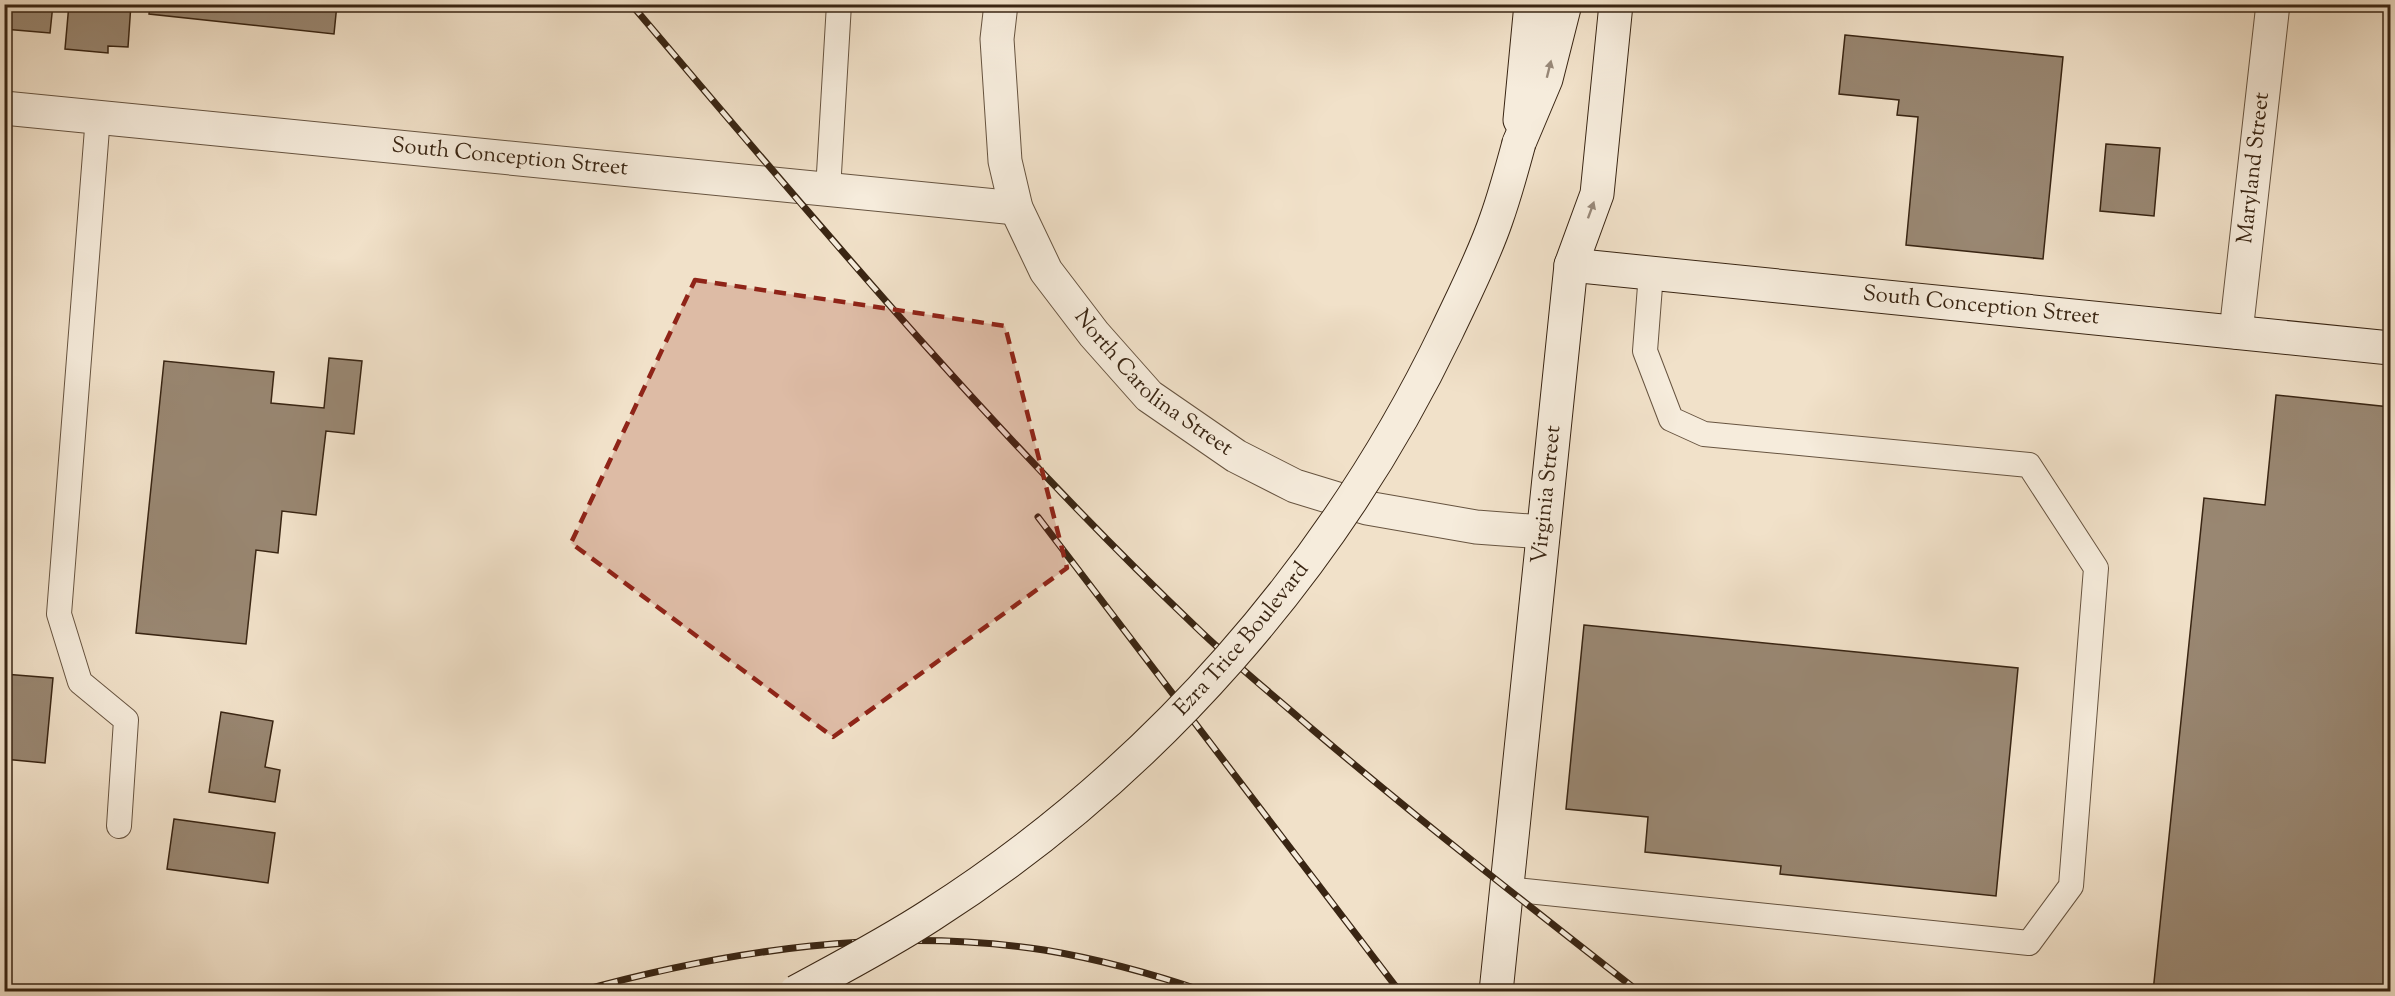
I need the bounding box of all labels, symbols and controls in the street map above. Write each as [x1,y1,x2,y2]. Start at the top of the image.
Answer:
one-way arrow [1544,60,1554,79]
street label: Maryland Street [2230,90,2279,245]
street label: South Conception Street [390,130,630,186]
one-way arrow [1587,201,1597,219]
street label: South Conception Street [1861,279,2101,334]
street label: North Carolina Street [1065,303,1239,465]
street label: Virginia Street [1524,423,1570,565]
street label: Ezra Trice Boulevard [1167,556,1318,724]

